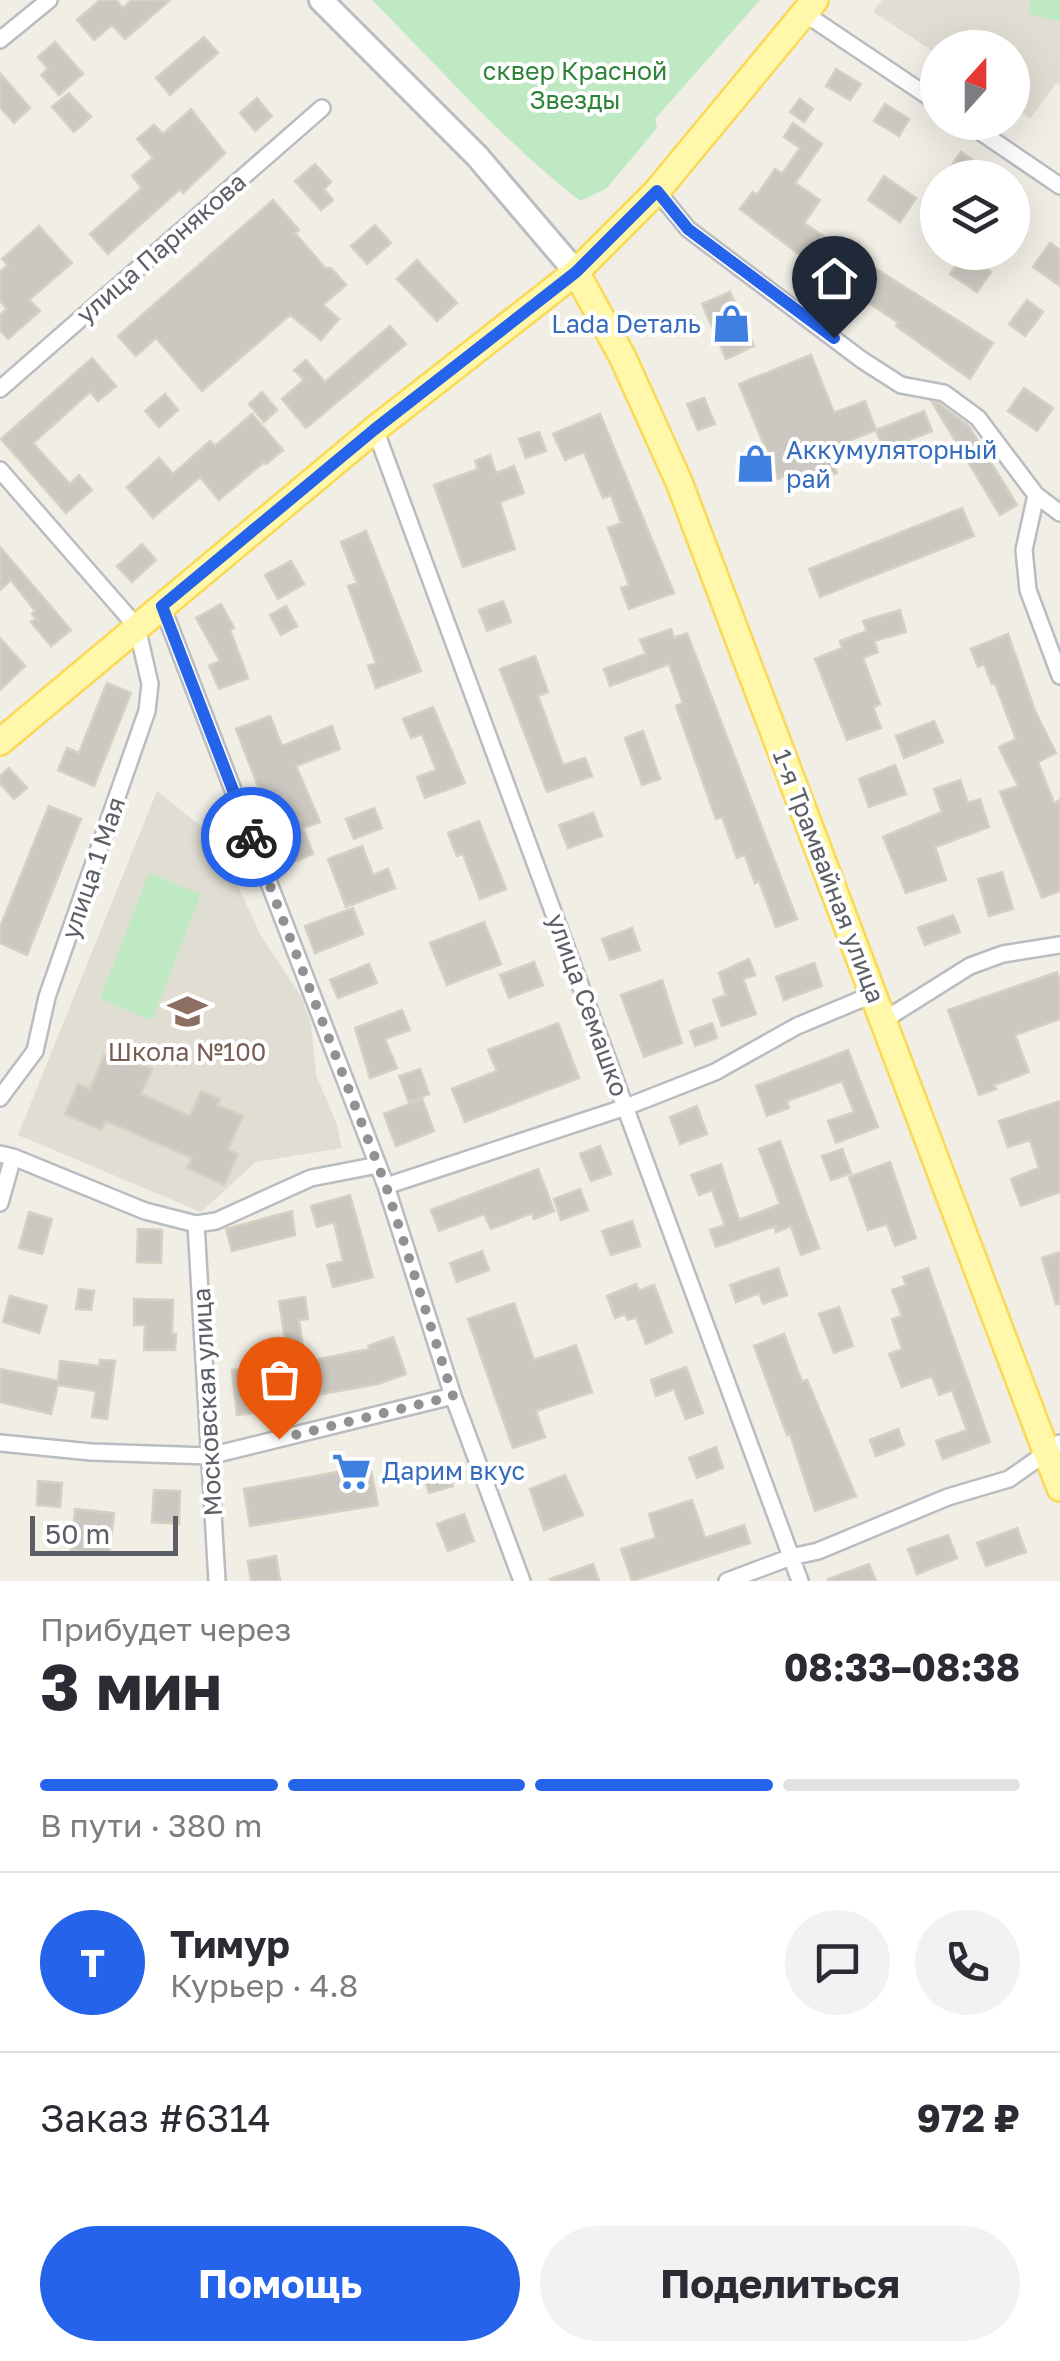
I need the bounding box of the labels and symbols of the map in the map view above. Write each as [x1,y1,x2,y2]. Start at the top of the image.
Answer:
north arrow [920,30,1030,140]
park label: сквер Красной Звезды [483,55,667,115]
street label: улица Парнякова [70,166,252,330]
pin [792,236,877,339]
shop icon: Lada Dеталь [710,303,752,345]
place label: Lada Dеталь [551,308,701,339]
place label: Аккумуляторный рай [786,434,997,494]
shop icon: Аккумуляторный рай [735,443,777,485]
street label: 1-я Трамвайная улица [767,744,892,1007]
courier [201,787,301,887]
street label: улица 1 Мая [54,793,131,943]
street label: улица Семашко [541,909,636,1100]
school or university icon: Школа №100 [166,990,208,1032]
place label: Школа №100 [108,1036,266,1067]
street label: Московская улица [185,1287,228,1517]
pin [237,1337,322,1440]
supermarket icon: Дарим вкус [331,1450,373,1492]
place label: Дарим вкус [382,1455,525,1486]
scale bar [30,1511,178,1556]

